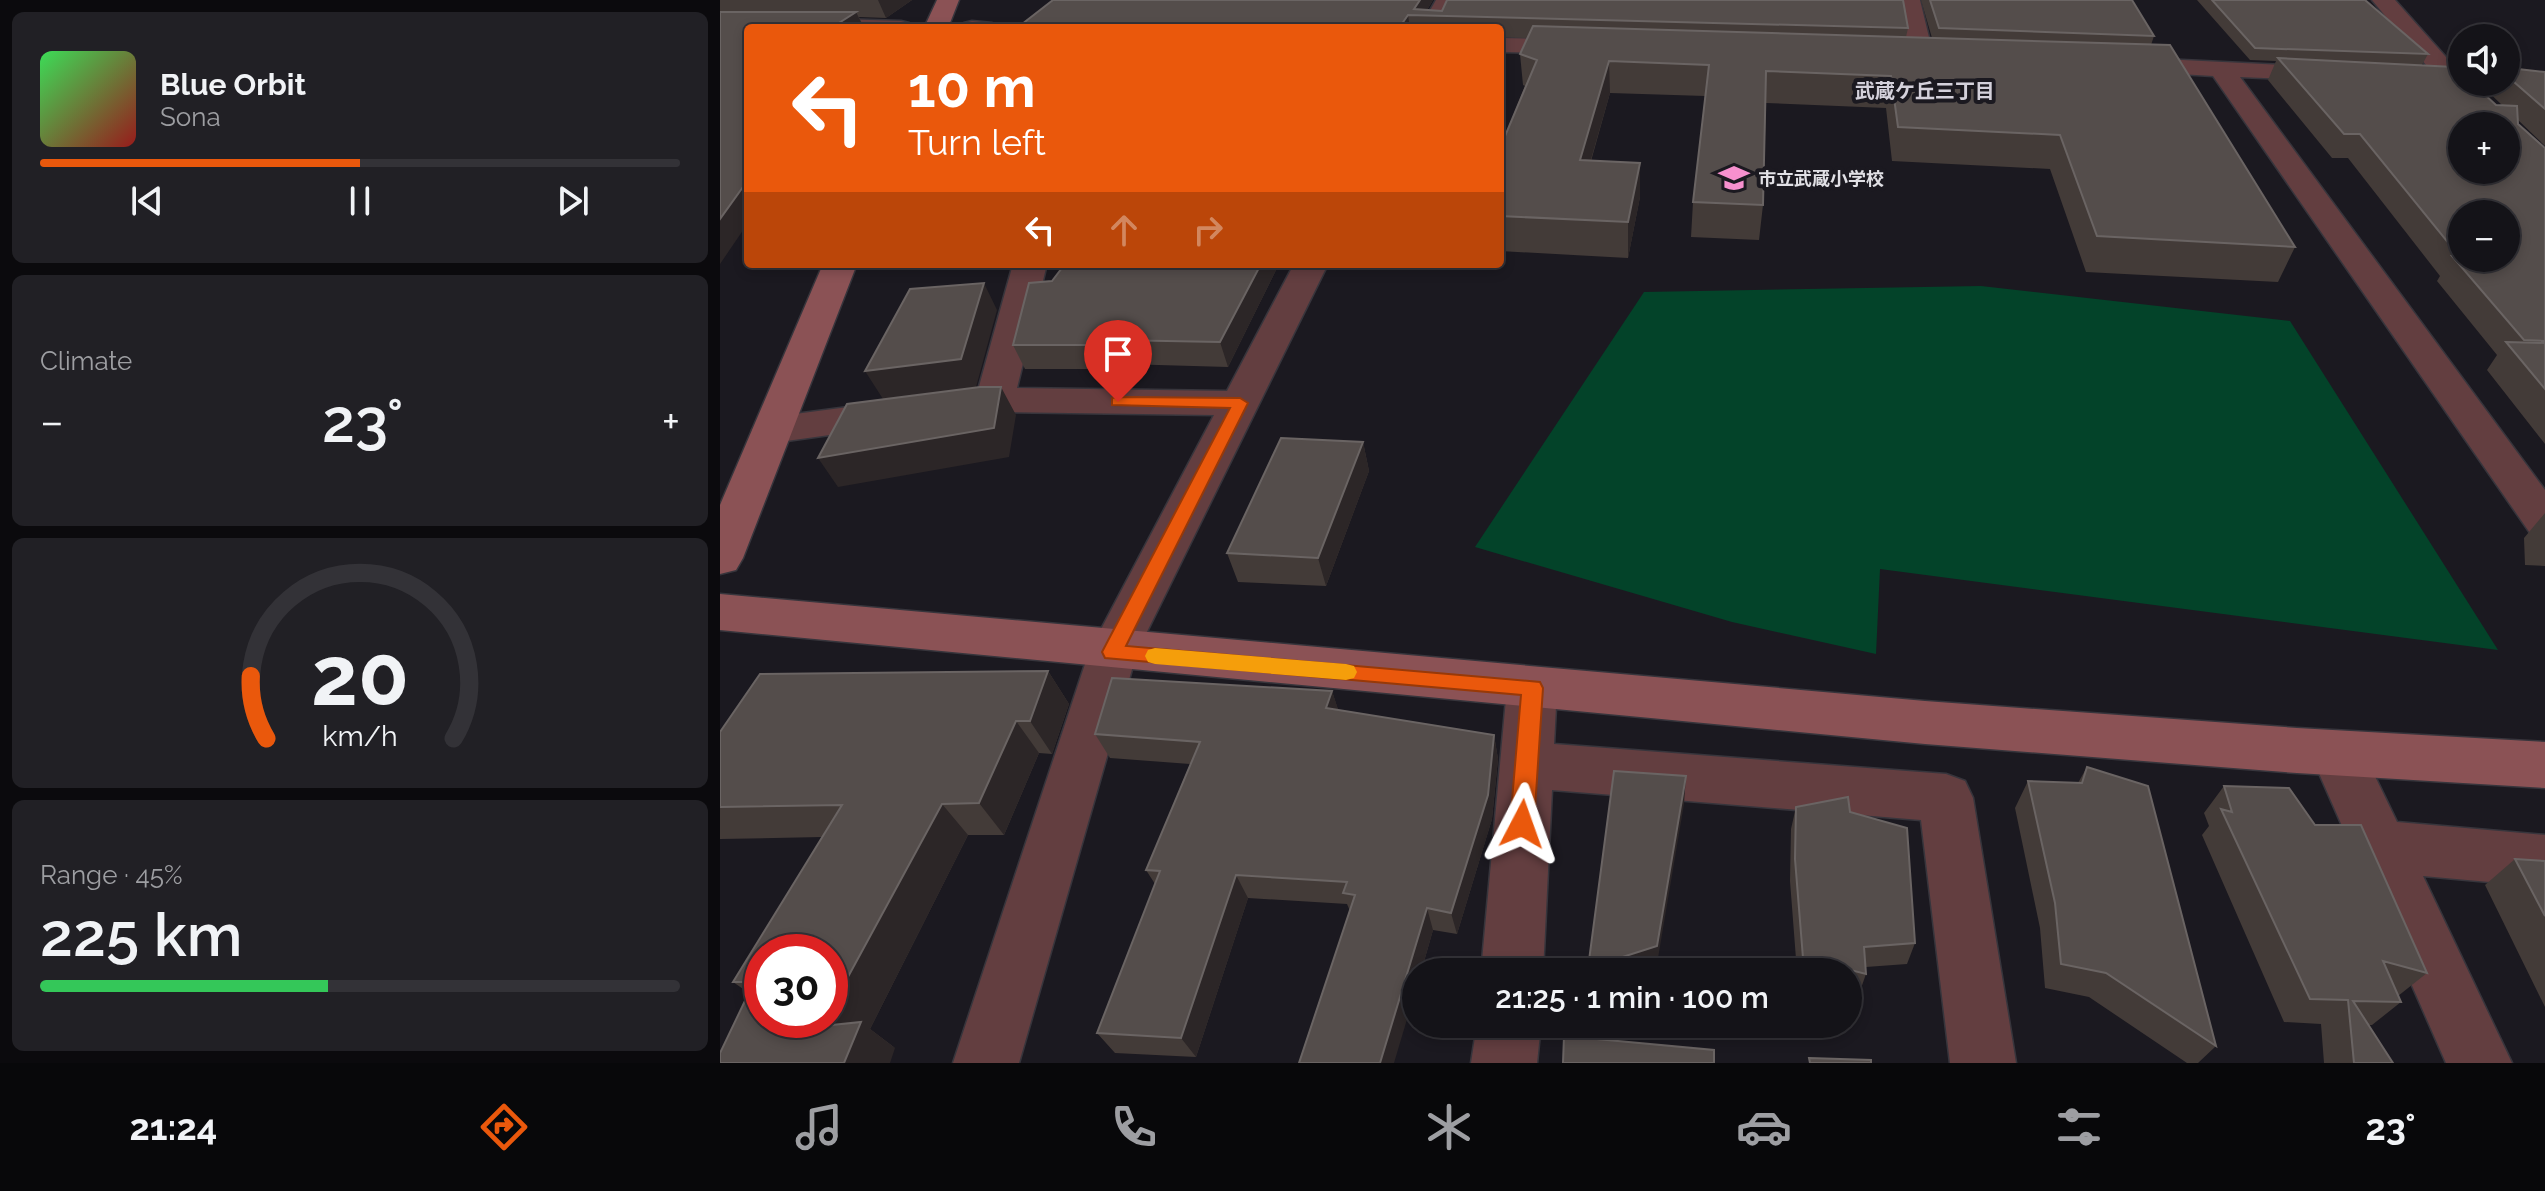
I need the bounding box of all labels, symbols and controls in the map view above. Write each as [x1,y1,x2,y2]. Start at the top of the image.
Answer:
map controls [2448,24,2520,272]
button: sound [2448,24,2520,96]
text: 10 m [908,54,1036,120]
icon: left [776,56,880,160]
text: Blue Orbit [160,67,306,102]
district label: 武蔵ケ丘三丁目 [1855,79,1995,103]
text: Sona [160,102,221,132]
button: + [2448,112,2520,184]
text: Turn left [908,121,1046,163]
school or university icon: 市立武蔵小学校 [1717,161,1751,195]
place label: 市立武蔵小学校 [1758,168,1884,189]
icon: previous [125,179,169,223]
icon: pause [338,179,382,223]
icon: next [551,179,595,223]
button: − [2448,200,2520,272]
icon: left [1018,208,1062,252]
icon: ahead [1102,208,1146,252]
icon: right [1186,208,1230,252]
pin [1084,320,1152,402]
icon: arrive [1096,332,1140,376]
text: Climate [40,346,132,376]
text: 23° [322,386,403,456]
text: − [40,396,64,447]
text: + [662,396,680,447]
text: 20 [311,626,409,723]
text: km/h [322,719,398,753]
position arrow [1480,782,1564,866]
text: Range · 45% [40,860,183,890]
text: 225 km [40,900,242,970]
speed limit sign: 30 [744,934,848,1038]
text: 21:25 · 1 min · 100 m [1495,980,1769,1015]
icon: directions [476,1099,532,1155]
icon: music [791,1099,847,1155]
icon: phone [1106,1099,1162,1155]
icon: climate [1421,1099,1477,1155]
icon: car [1736,1099,1792,1155]
icon: filters [2051,1099,2107,1155]
text: 21:24 [129,1106,217,1148]
text: 23° [2365,1106,2415,1148]

